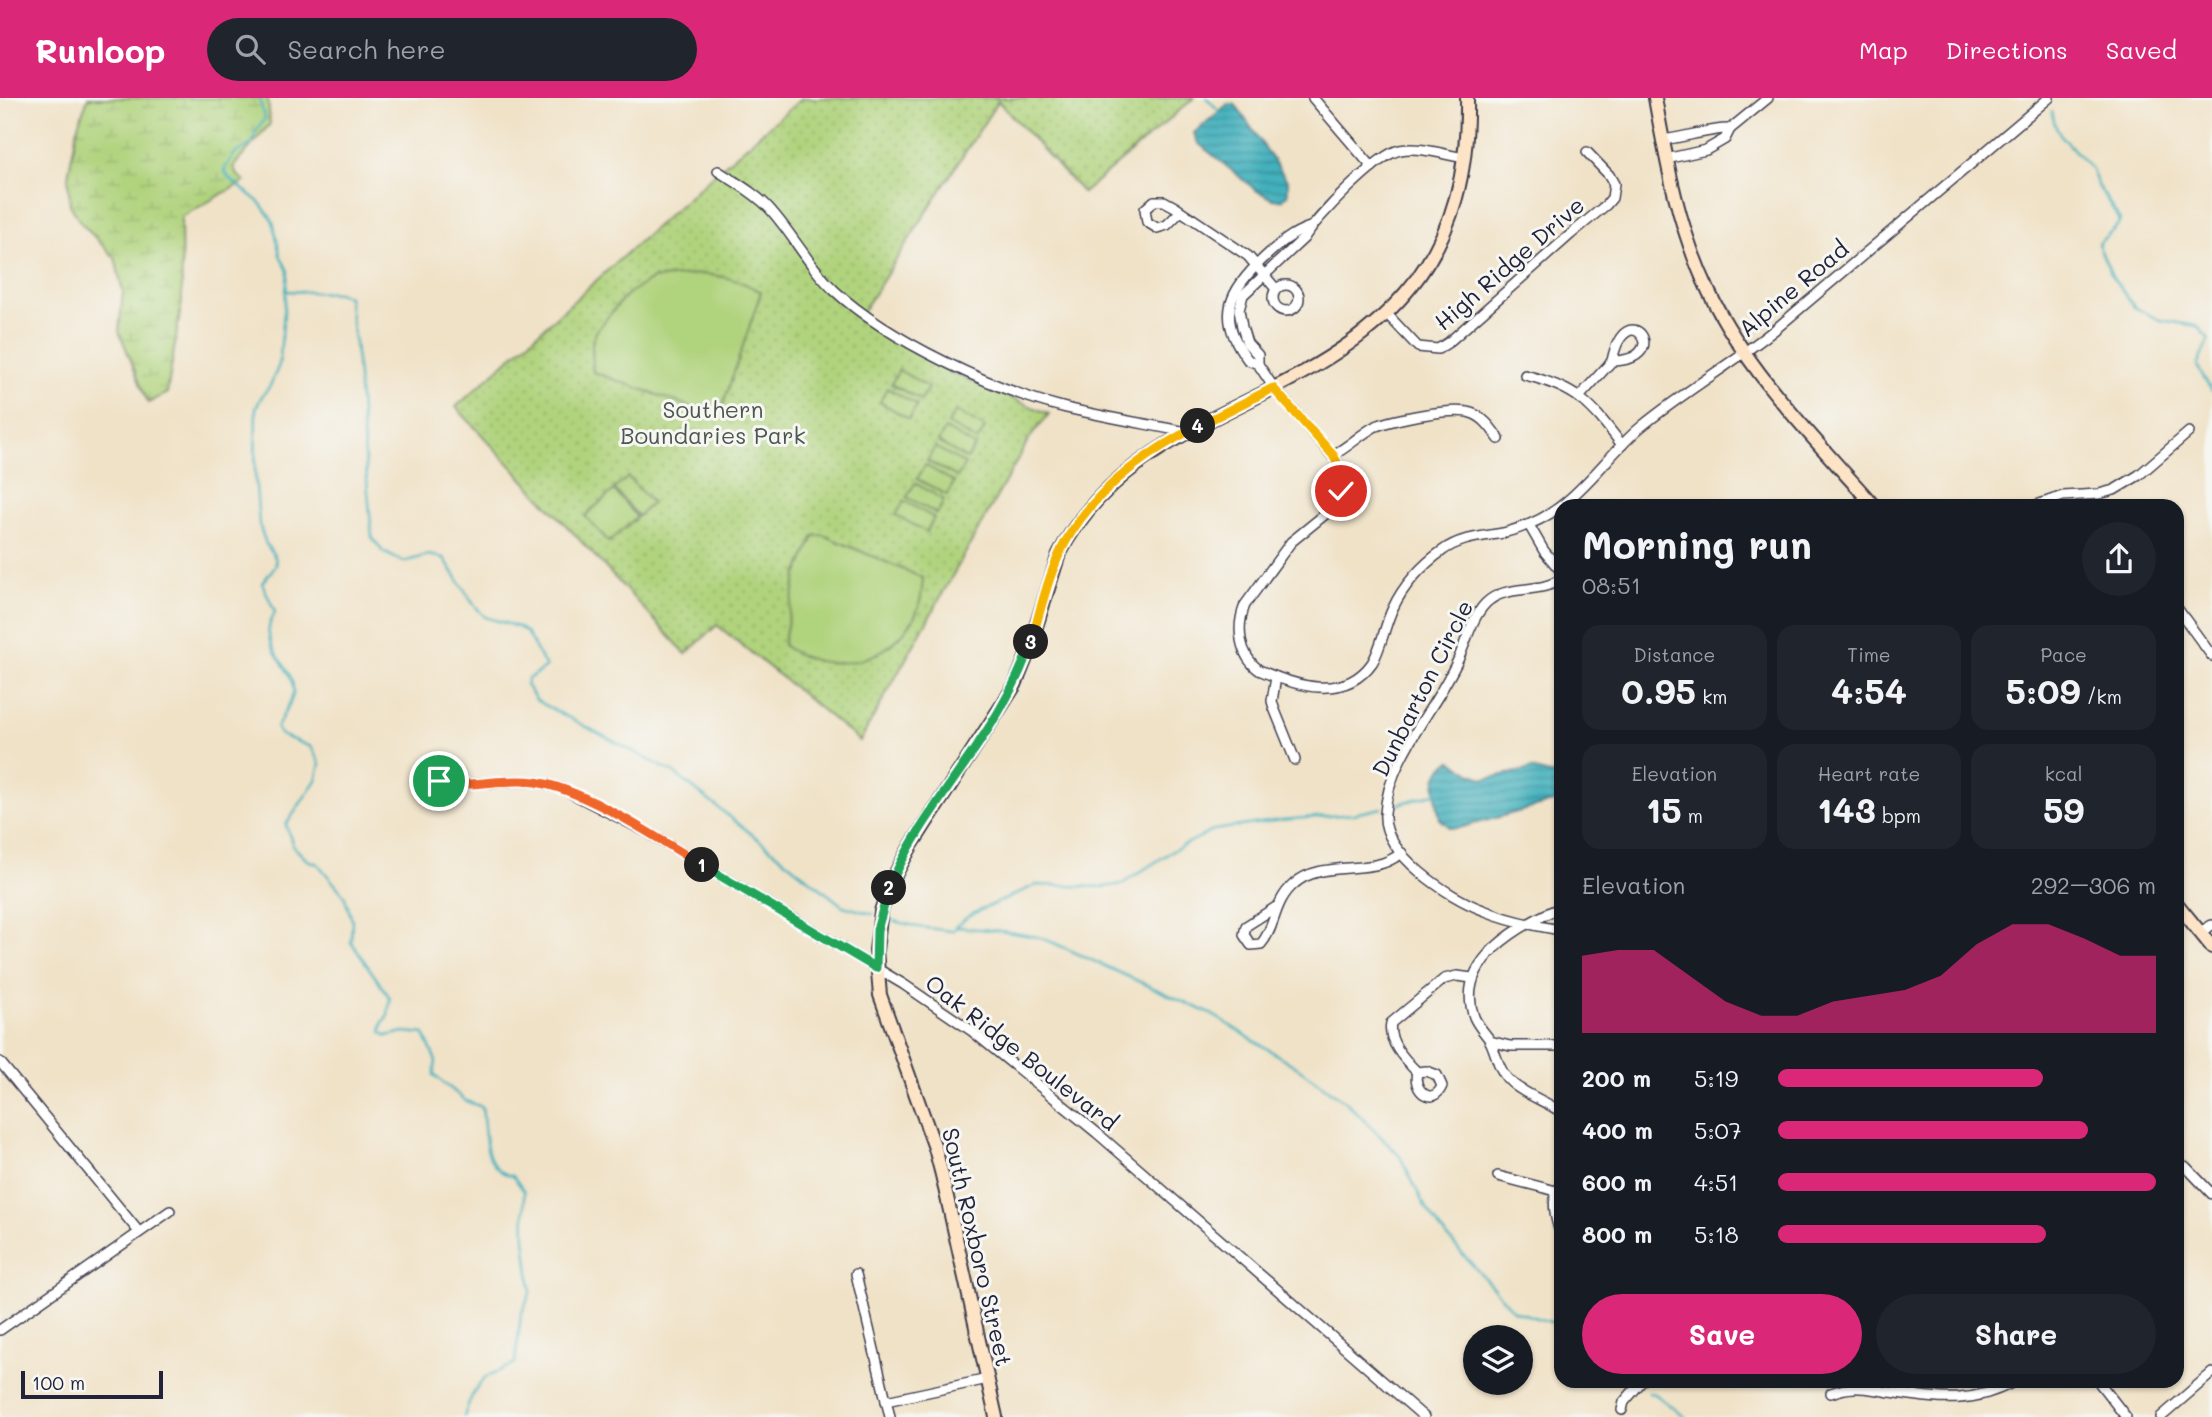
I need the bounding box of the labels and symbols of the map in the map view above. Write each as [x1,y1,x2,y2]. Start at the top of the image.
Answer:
street label: High Ridge Drive [1428,190,1590,336]
street label: Alpine Road [1732,233,1854,343]
park label: Southern Boundaries Park [620,394,806,450]
pin: 4 [1180,408,1216,444]
pin [1311,461,1371,521]
street label: Dunbarton Circle [1365,595,1479,781]
pin: 3 [1014,624,1048,660]
pin [409,751,469,811]
pin: 1 [684,848,720,882]
pin: 2 [872,870,906,906]
street label: Oak Ridge Boulevard [920,967,1124,1137]
street label: South Roxboro Street [936,1125,1020,1369]
scale bar [21,1368,163,1400]

